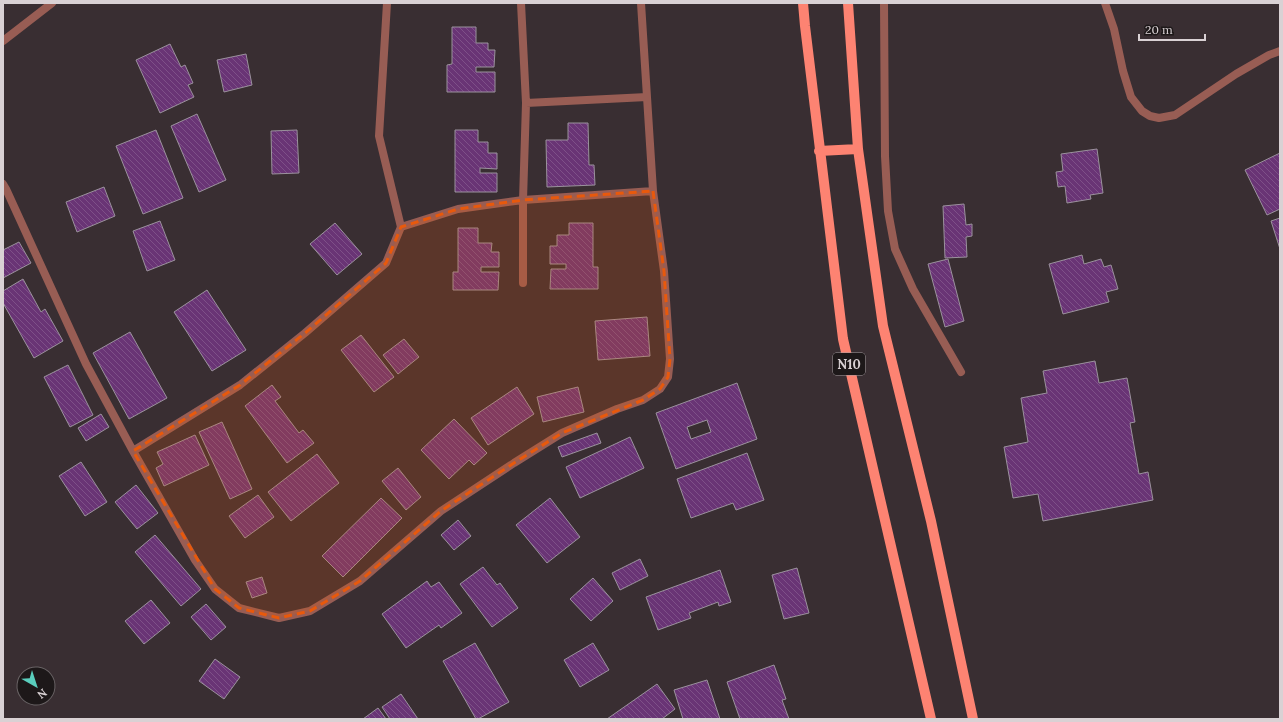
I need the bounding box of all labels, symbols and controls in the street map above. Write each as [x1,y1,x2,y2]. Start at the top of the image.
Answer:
scale bar [1139,16,1205,42]
text: 20 m [1145,22,1173,37]
road number: N10 [833,353,865,375]
north arrow [16,666,56,706]
text: N [34,686,50,702]

